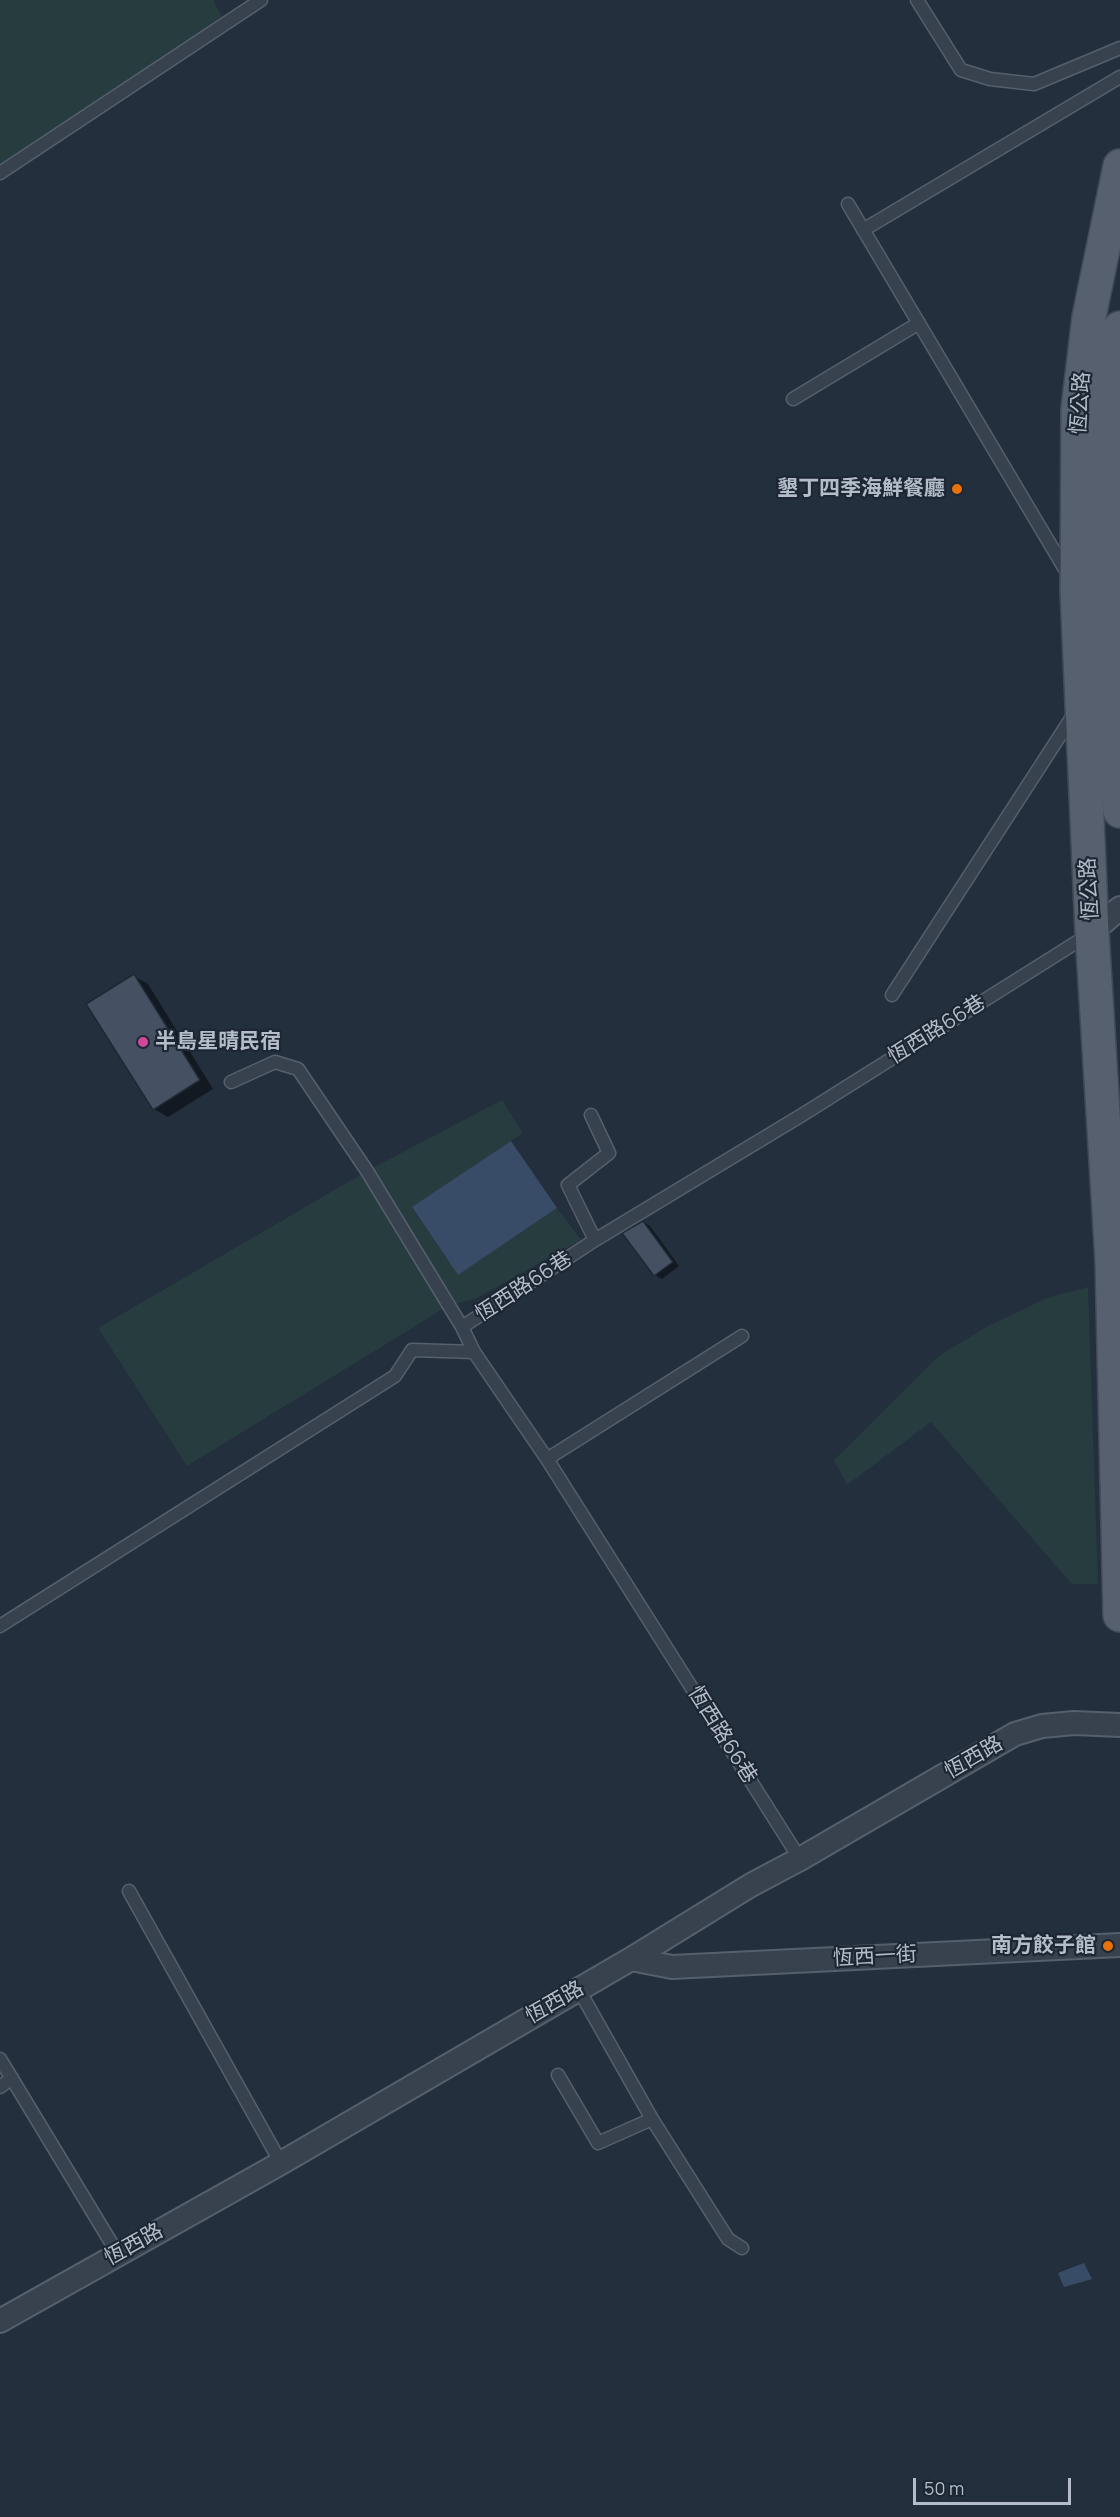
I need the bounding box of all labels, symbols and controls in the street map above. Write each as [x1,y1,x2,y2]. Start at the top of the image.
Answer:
street label: 恆公路 [1066,371,1096,435]
place label: 墾丁四季海鮮餐廳 [777,476,945,502]
marker: 墾丁四季海鮮餐廳 [950,482,964,496]
street label: 恆公路 [1076,857,1104,921]
street label: 恆西路66巷 [884,990,990,1070]
place label: 半島星晴民宿 [155,1029,281,1055]
marker: 半島星晴民宿 [136,1035,150,1049]
street label: 恆西路66巷 [471,1246,577,1328]
street label: 恆西路66巷 [682,1682,762,1788]
street label: 恆西路 [940,1731,1008,1785]
place label: 南方餃子館 [991,1933,1096,1959]
marker: 南方餃子館 [1101,1939,1115,1953]
street label: 恆西一街 [832,1942,918,1972]
street label: 恆西路 [521,1976,589,2030]
street label: 恆西路 [100,2219,168,2271]
scale bar [916,2466,1074,2504]
text: 50 m [924,2476,964,2500]

